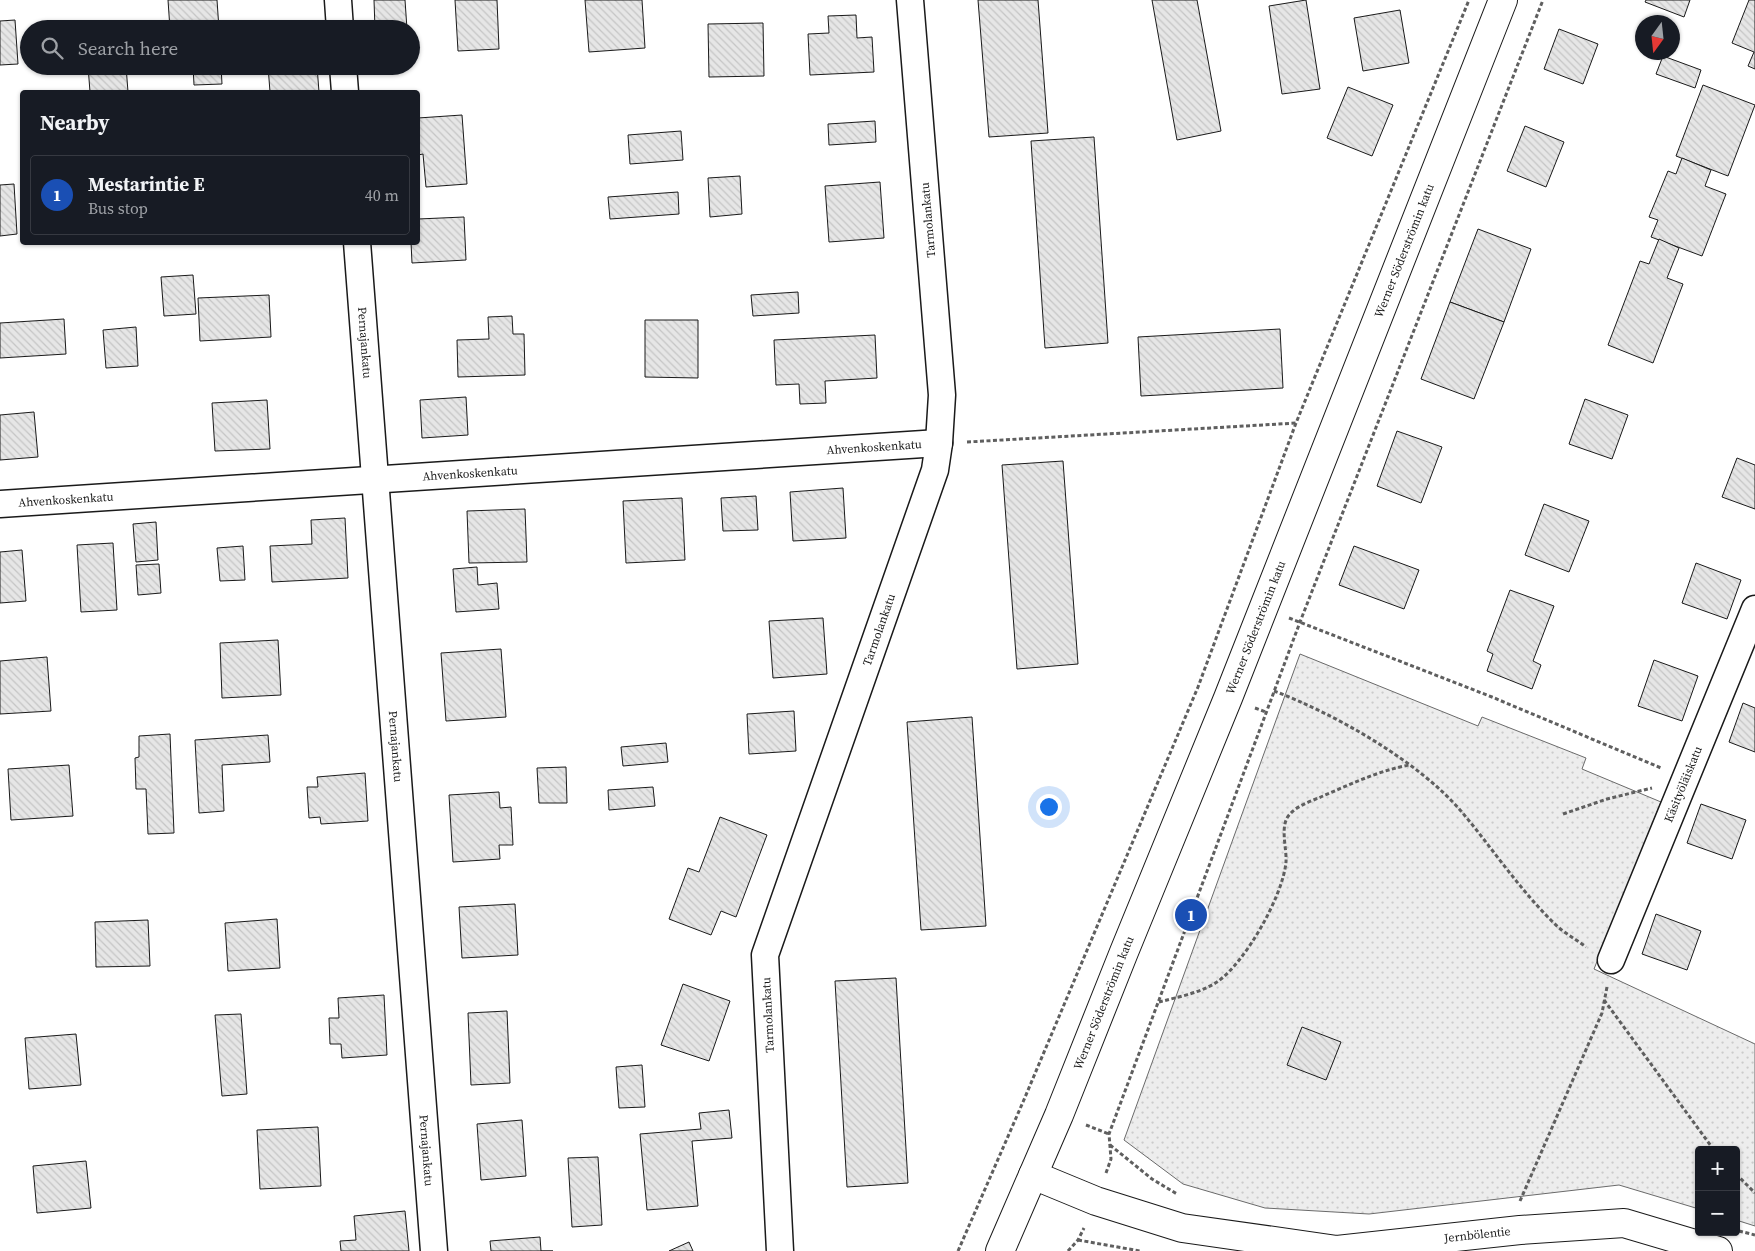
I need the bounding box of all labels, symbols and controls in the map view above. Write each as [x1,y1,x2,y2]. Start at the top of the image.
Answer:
north arrow [1635,15,1680,60]
search box [20,20,420,75]
icon: search [38,34,66,62]
text: Search here [78,35,178,61]
text: Nearby [40,108,110,137]
text: Mestarintie E [88,171,204,197]
street label: Werner Söderströmin katu [1371,181,1438,320]
street label: Tarmolankatu [917,182,939,258]
text: 1 [53,184,61,206]
text: 40 m [365,184,399,206]
text: Bus stop [88,197,148,219]
street label: Pernajankatu [354,306,375,379]
street label: Ahvenkoskenkatu [826,436,922,458]
street label: Ahvenkoskenkatu [422,462,518,485]
street label: Ahvenkoskenkatu [18,489,114,511]
street label: Werner Söderströmin katu [1222,558,1289,697]
street label: Tarmolankatu [859,591,899,668]
street label: Pernajankatu [385,710,406,783]
street label: Käsityöläiskatu [1660,744,1706,825]
your location [1036,794,1062,820]
pin: 1 [1175,896,1207,934]
street label: Werner Söderströmin katu [1070,934,1138,1072]
street label: Tarmolankatu [758,977,778,1053]
street label: Pernajankatu [416,1114,437,1187]
map controls [1695,1146,1740,1236]
button: + [1695,1146,1740,1191]
button: − [1695,1191,1740,1236]
street label: Jernbölentie [1442,1223,1511,1246]

